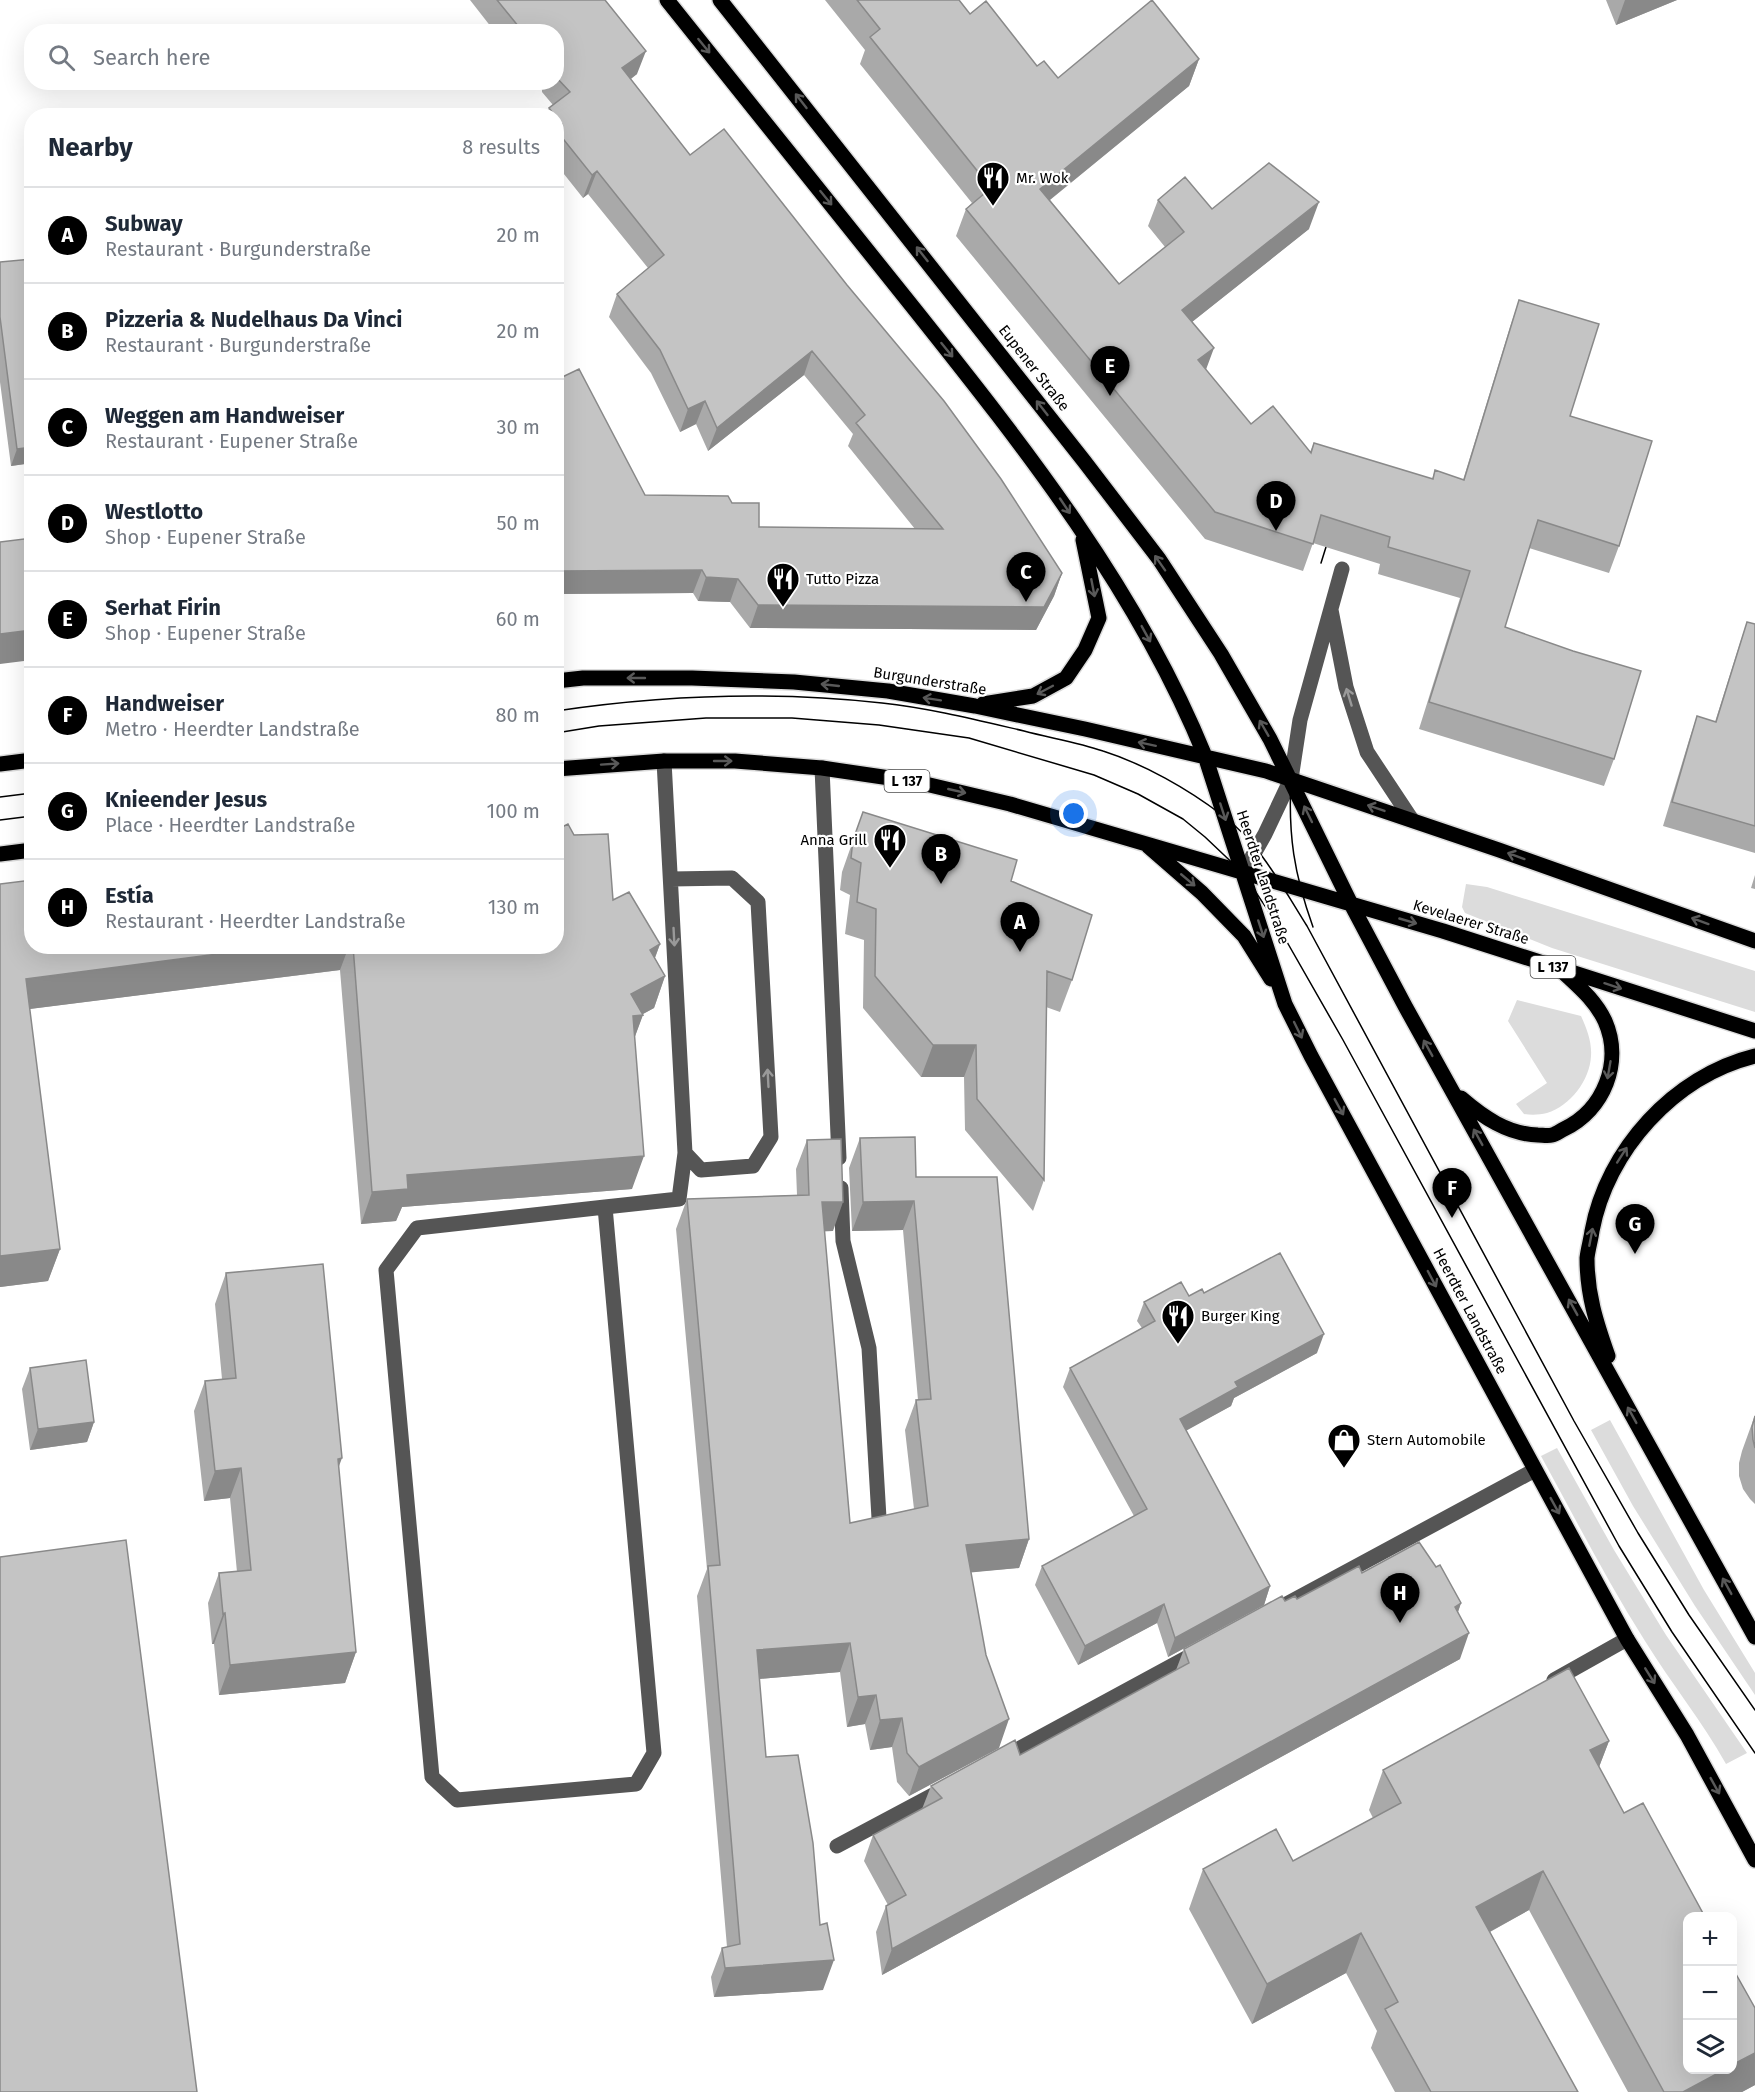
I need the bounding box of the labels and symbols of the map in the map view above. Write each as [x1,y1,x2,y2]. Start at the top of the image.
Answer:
one-way arrow [697,38,710,54]
one-way arrow [795,93,808,109]
restaurant icon: Mr. Wok [975,160,1011,207]
place label: Mr. Wok [1016,169,1069,187]
one-way arrow [819,190,832,206]
one-way arrow [915,247,928,263]
street label: Eupener Straße [995,321,1073,415]
one-way arrow [941,342,954,358]
pin: E [1090,346,1130,396]
one-way arrow [1036,400,1049,416]
pin: D [1256,482,1296,531]
one-way arrow [1059,497,1071,514]
pin: C [1006,552,1046,602]
one-way arrow [1154,555,1166,571]
restaurant icon: Tutto Pizza [765,561,801,608]
place label: Tutto Pizza [806,570,879,588]
one-way arrow [1088,578,1099,597]
one-way arrow [1140,625,1152,642]
street label: Burgunderstraße [872,663,988,699]
one-way arrow [626,672,646,684]
one-way arrow [821,679,841,690]
one-way arrow [1036,685,1054,696]
one-way arrow [1343,688,1354,707]
one-way arrow [922,693,942,704]
one-way arrow [1257,720,1269,737]
one-way arrow [1138,738,1158,749]
one-way arrow [712,755,732,767]
one-way arrow [600,759,620,770]
road number: L 137 [884,770,930,792]
one-way arrow [947,786,966,798]
your location [1059,799,1088,828]
one-way arrow [1218,802,1229,821]
one-way arrow [1367,802,1386,813]
one-way arrow [1301,805,1313,823]
street label: Heerdter Landstraße [1233,808,1293,946]
restaurant icon: Anna Grill [872,822,908,869]
place label: Anna Grill [800,831,868,849]
pin: B [922,834,960,884]
one-way arrow [1507,850,1526,861]
one-way arrow [1180,873,1195,887]
street label: Kevelaerer Straße [1411,896,1531,948]
pin: A [1000,902,1040,952]
one-way arrow [1691,915,1710,926]
one-way arrow [1398,916,1417,927]
one-way arrow [1256,919,1267,938]
one-way arrow [669,927,680,947]
road number: L 137 [1530,956,1576,978]
one-way arrow [1603,981,1622,992]
one-way arrow [1293,1021,1305,1039]
one-way arrow [1422,1040,1434,1057]
one-way arrow [1604,1060,1615,1079]
one-way arrow [762,1069,773,1089]
one-way arrow [1334,1098,1345,1116]
one-way arrow [1472,1129,1484,1146]
one-way arrow [1617,1147,1629,1164]
pin: F [1432,1168,1472,1218]
pin: G [1616,1204,1654,1254]
one-way arrow [1586,1228,1597,1248]
street label: Heerdter Landstraße [1429,1245,1511,1377]
one-way arrow [1426,1270,1438,1287]
restaurant icon: Burger King [1160,1298,1196,1345]
one-way arrow [1567,1299,1578,1317]
place label: Burger King [1201,1307,1280,1325]
one-way arrow [1626,1407,1638,1424]
shop icon: Stern Automobile [1326,1422,1362,1469]
place label: Stern Automobile [1367,1431,1486,1449]
one-way arrow [1549,1497,1561,1514]
pin: H [1380,1574,1420,1623]
one-way arrow [1721,1577,1732,1595]
one-way arrow [1645,1667,1657,1684]
one-way arrow [1710,1777,1721,1795]

